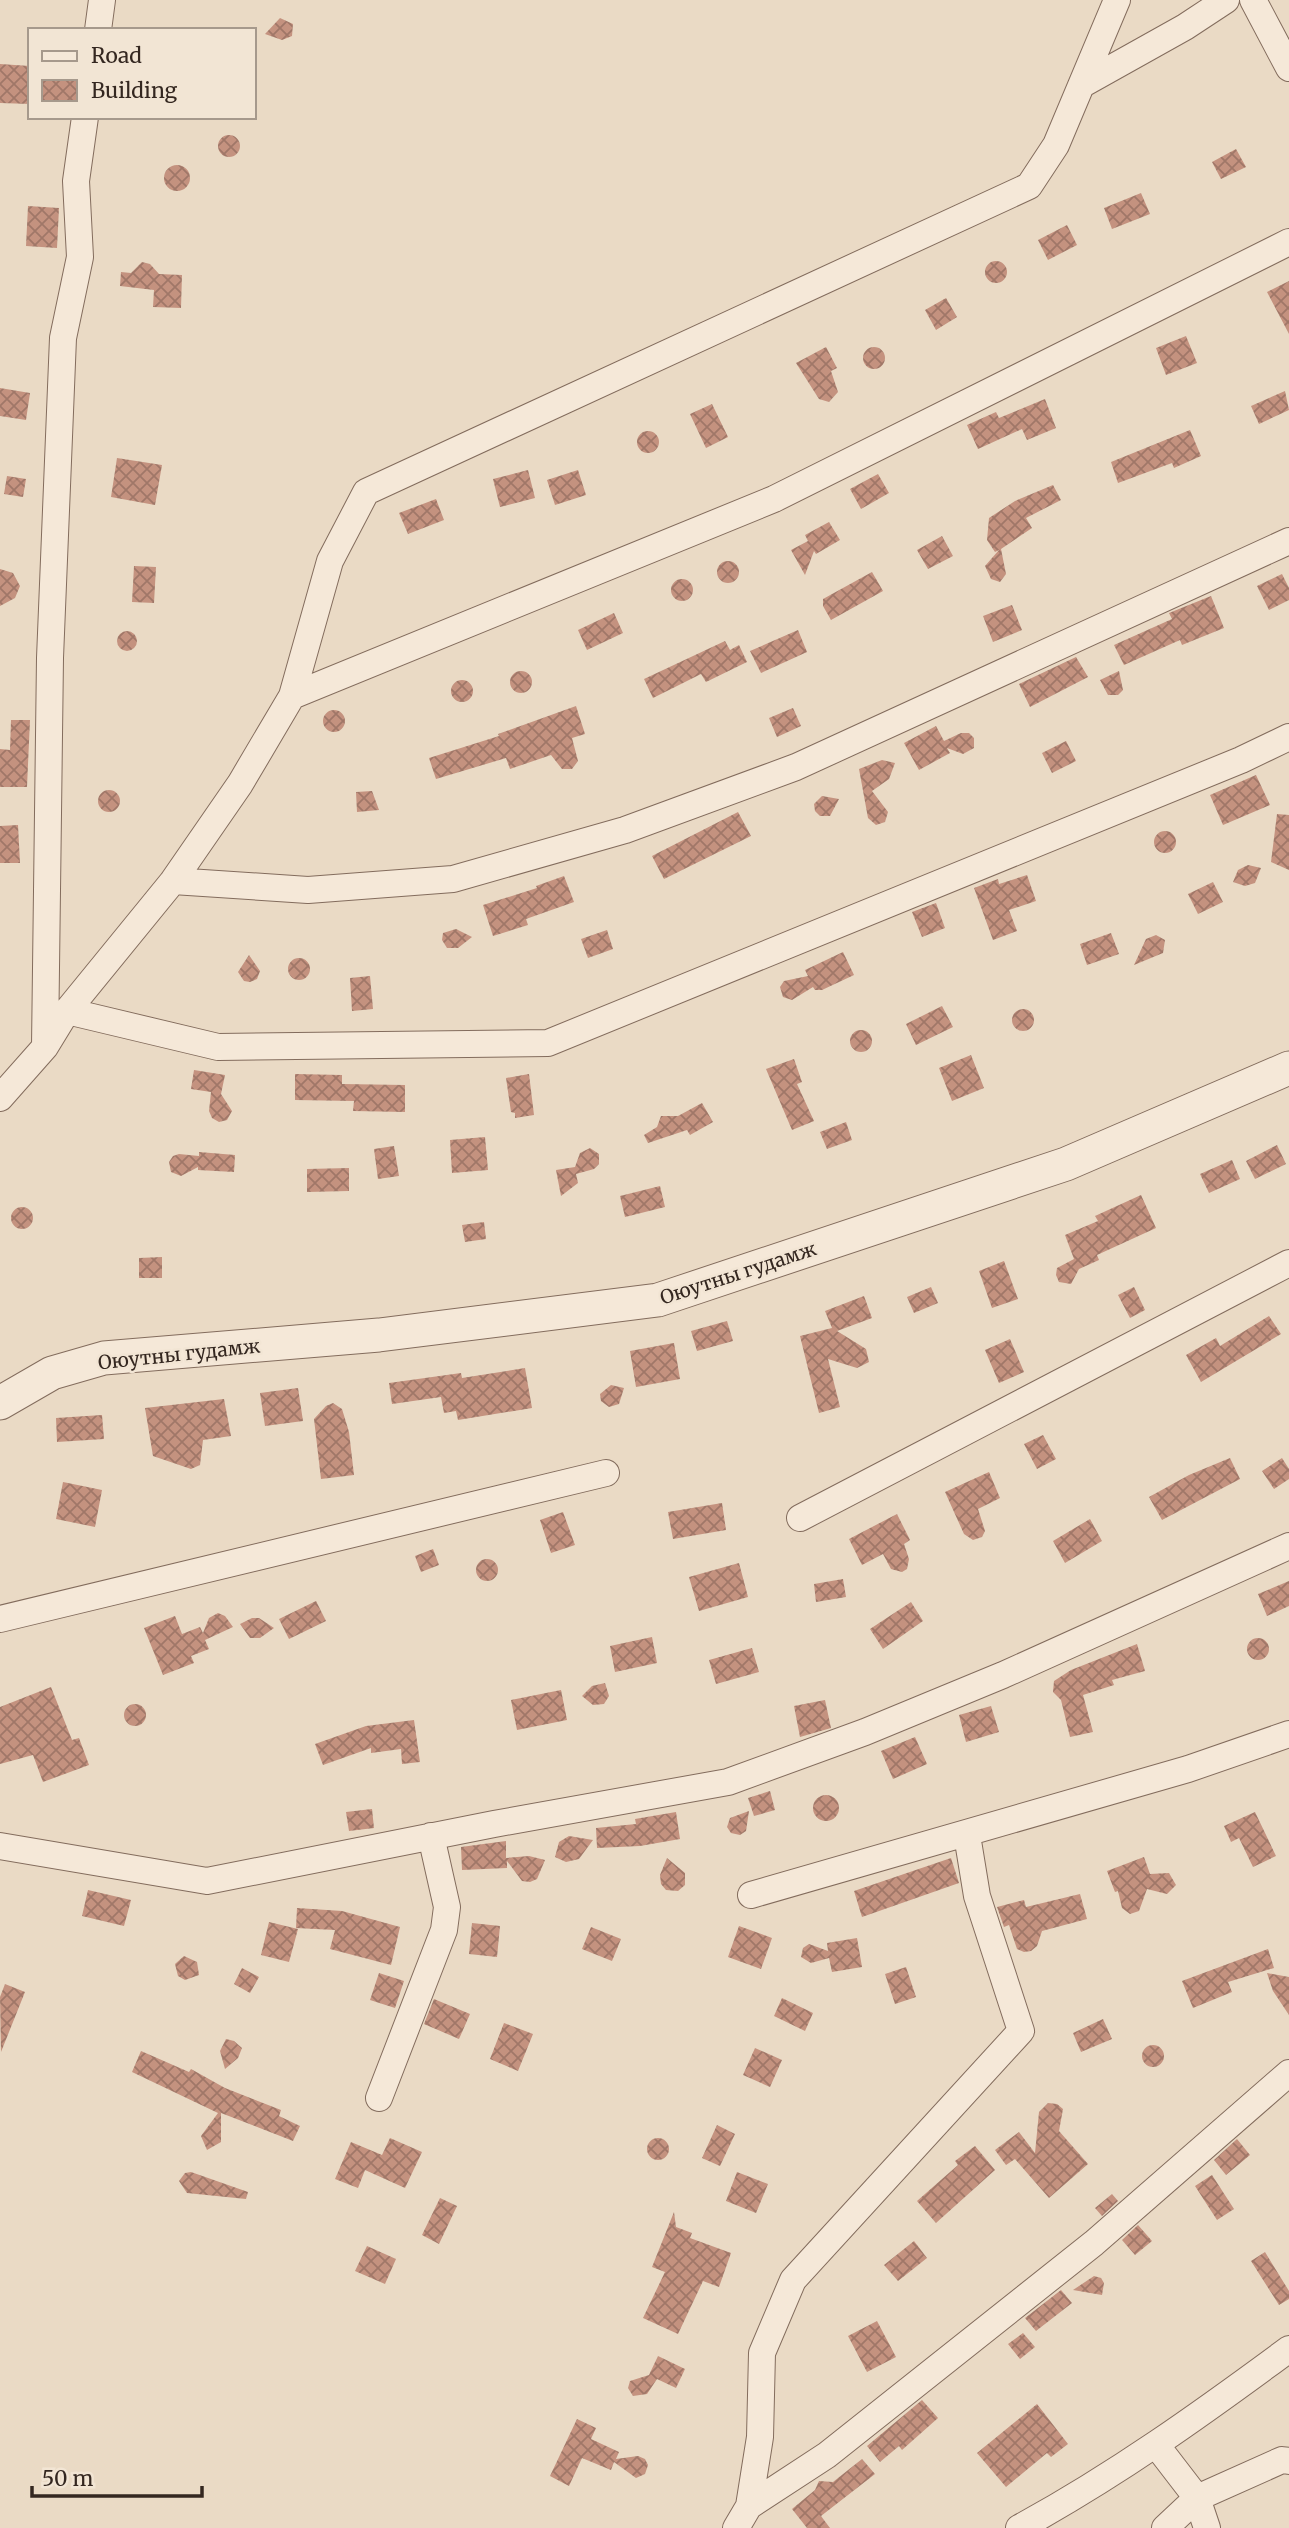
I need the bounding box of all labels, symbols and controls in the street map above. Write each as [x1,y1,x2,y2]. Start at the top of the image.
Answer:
legend [28,28,256,119]
text: Road [91,42,142,69]
text: Building [91,77,178,104]
street label: Оюутны гудамж [657,1236,819,1310]
street label: Оюутны гудамж [97,1334,261,1374]
scale bar [32,2454,201,2498]
text: 50 m [42,2465,93,2492]

